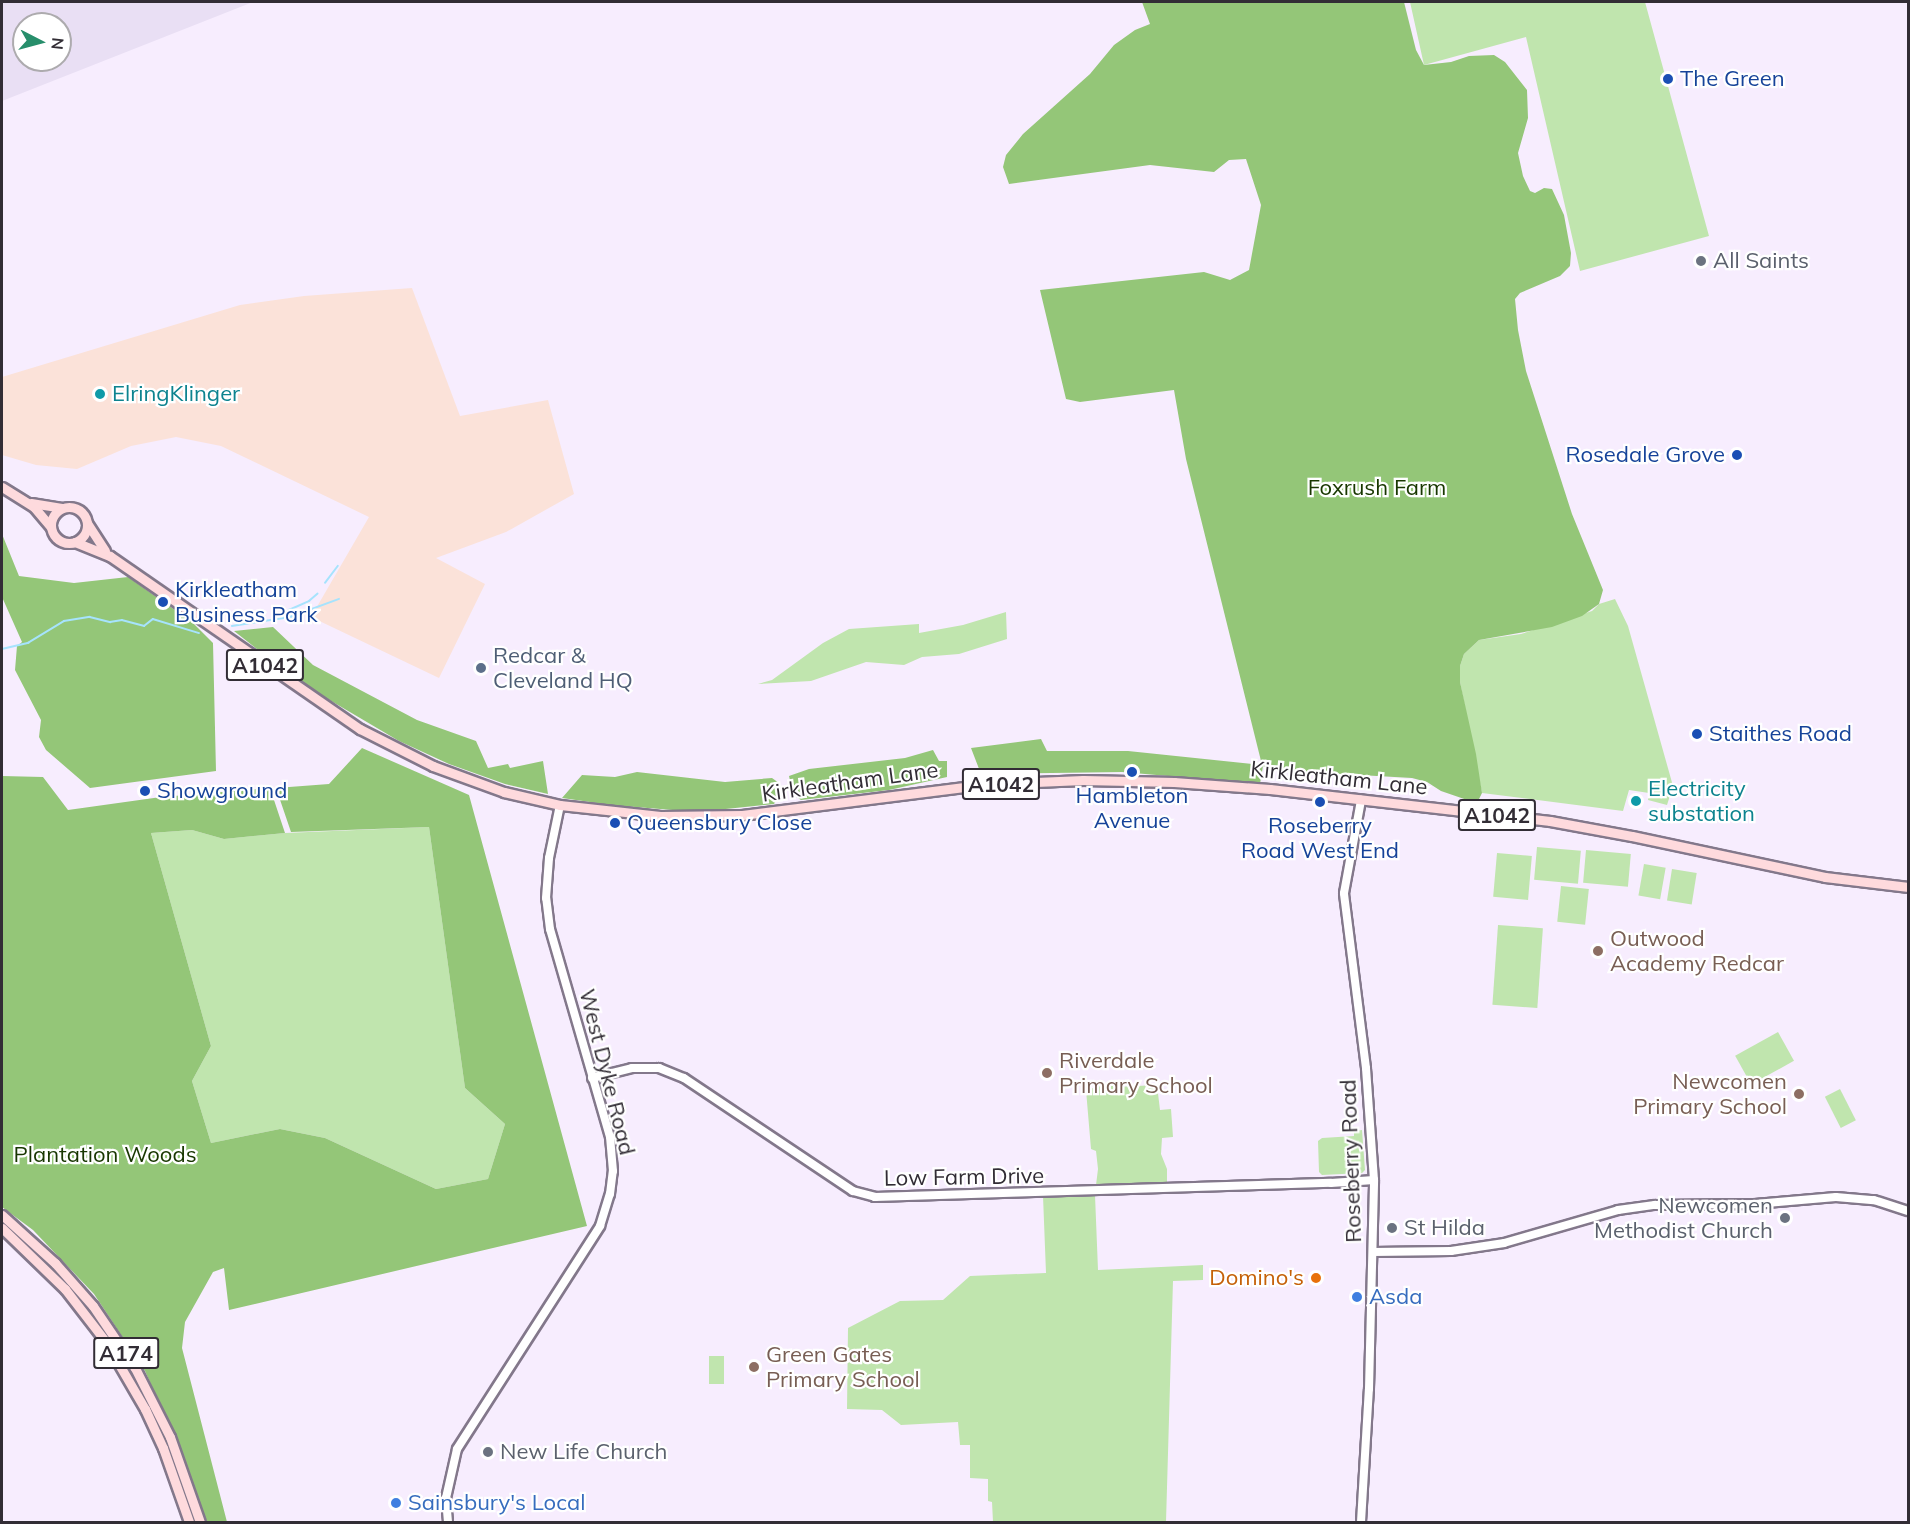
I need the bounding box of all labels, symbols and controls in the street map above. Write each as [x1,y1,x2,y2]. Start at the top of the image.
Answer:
north arrow [12,12,72,72]
text: N [47,37,68,51]
place label: The Green [1680,66,1785,92]
marker: The Green [1661,72,1675,86]
place label: All Saints [1713,248,1809,274]
marker: All Saints [1694,254,1708,268]
place label: ElringKlinger [112,381,240,407]
marker: ElringKlinger [93,387,107,401]
place label: Rosedale Grove [1565,442,1725,468]
marker: Rosedale Grove [1730,448,1744,462]
park label: Foxrush Farm [1308,475,1446,501]
place label: Kirkleatham Business Park [175,576,318,628]
marker: Kirkleatham Business Park [156,595,170,609]
place label: Redcar & Cleveland HQ [493,642,633,694]
road number: A1042 [224,647,306,683]
marker: Redcar & Cleveland HQ [474,661,488,675]
place label: Staithes Road [1709,721,1852,747]
marker: Staithes Road [1690,727,1704,741]
street label: Kirkleatham Lane [1249,756,1429,800]
street label: Kirkleatham Lane [760,757,940,807]
marker: Hambleton Avenue [1125,765,1139,779]
road number: A1042 [960,766,1042,802]
place label: Electricity substation [1648,775,1755,826]
place label: Showground [157,778,287,804]
place label: Hambleton Avenue [1076,782,1188,834]
marker: Showground [138,784,152,798]
marker: Electricity substation [1629,794,1643,808]
marker: Roseberry Road West End [1313,795,1327,809]
road number: A1042 [1456,797,1538,833]
place label: Queensbury Close [627,810,812,836]
place label: Roseberry Road West End [1241,812,1399,864]
marker: Queensbury Close [608,816,622,830]
place label: Outwood Academy Redcar [1610,925,1784,976]
marker: Outwood Academy Redcar [1591,944,1605,958]
street label: West Dyke Road [574,986,640,1158]
place label: Riverdale Primary School [1059,1047,1213,1098]
marker: Riverdale Primary School [1040,1066,1054,1080]
place label: Newcomen Primary School [1633,1068,1787,1120]
street label: Roseberry Road [1335,1079,1367,1243]
marker: Newcomen Primary School [1792,1087,1806,1101]
park label: Plantation Woods [13,1142,197,1168]
street label: Low Farm Drive [884,1162,1044,1192]
place label: Newcomen Methodist Church [1594,1192,1773,1244]
marker: Newcomen Methodist Church [1778,1211,1792,1225]
place label: St Hilda [1404,1215,1485,1241]
marker: St Hilda [1385,1221,1399,1235]
place label: Domino's [1209,1265,1304,1291]
marker: Domino's [1309,1271,1323,1285]
place label: Asda [1369,1284,1422,1310]
marker: Asda [1350,1290,1364,1304]
road number: A174 [93,1335,159,1371]
place label: Green Gates Primary School [766,1341,920,1392]
marker: Green Gates Primary School [747,1360,761,1374]
place label: New Life Church [500,1439,667,1465]
marker: New Life Church [481,1445,495,1459]
place label: Sainsbury's Local [408,1490,585,1516]
marker: Sainsbury's Local [389,1496,403,1510]

